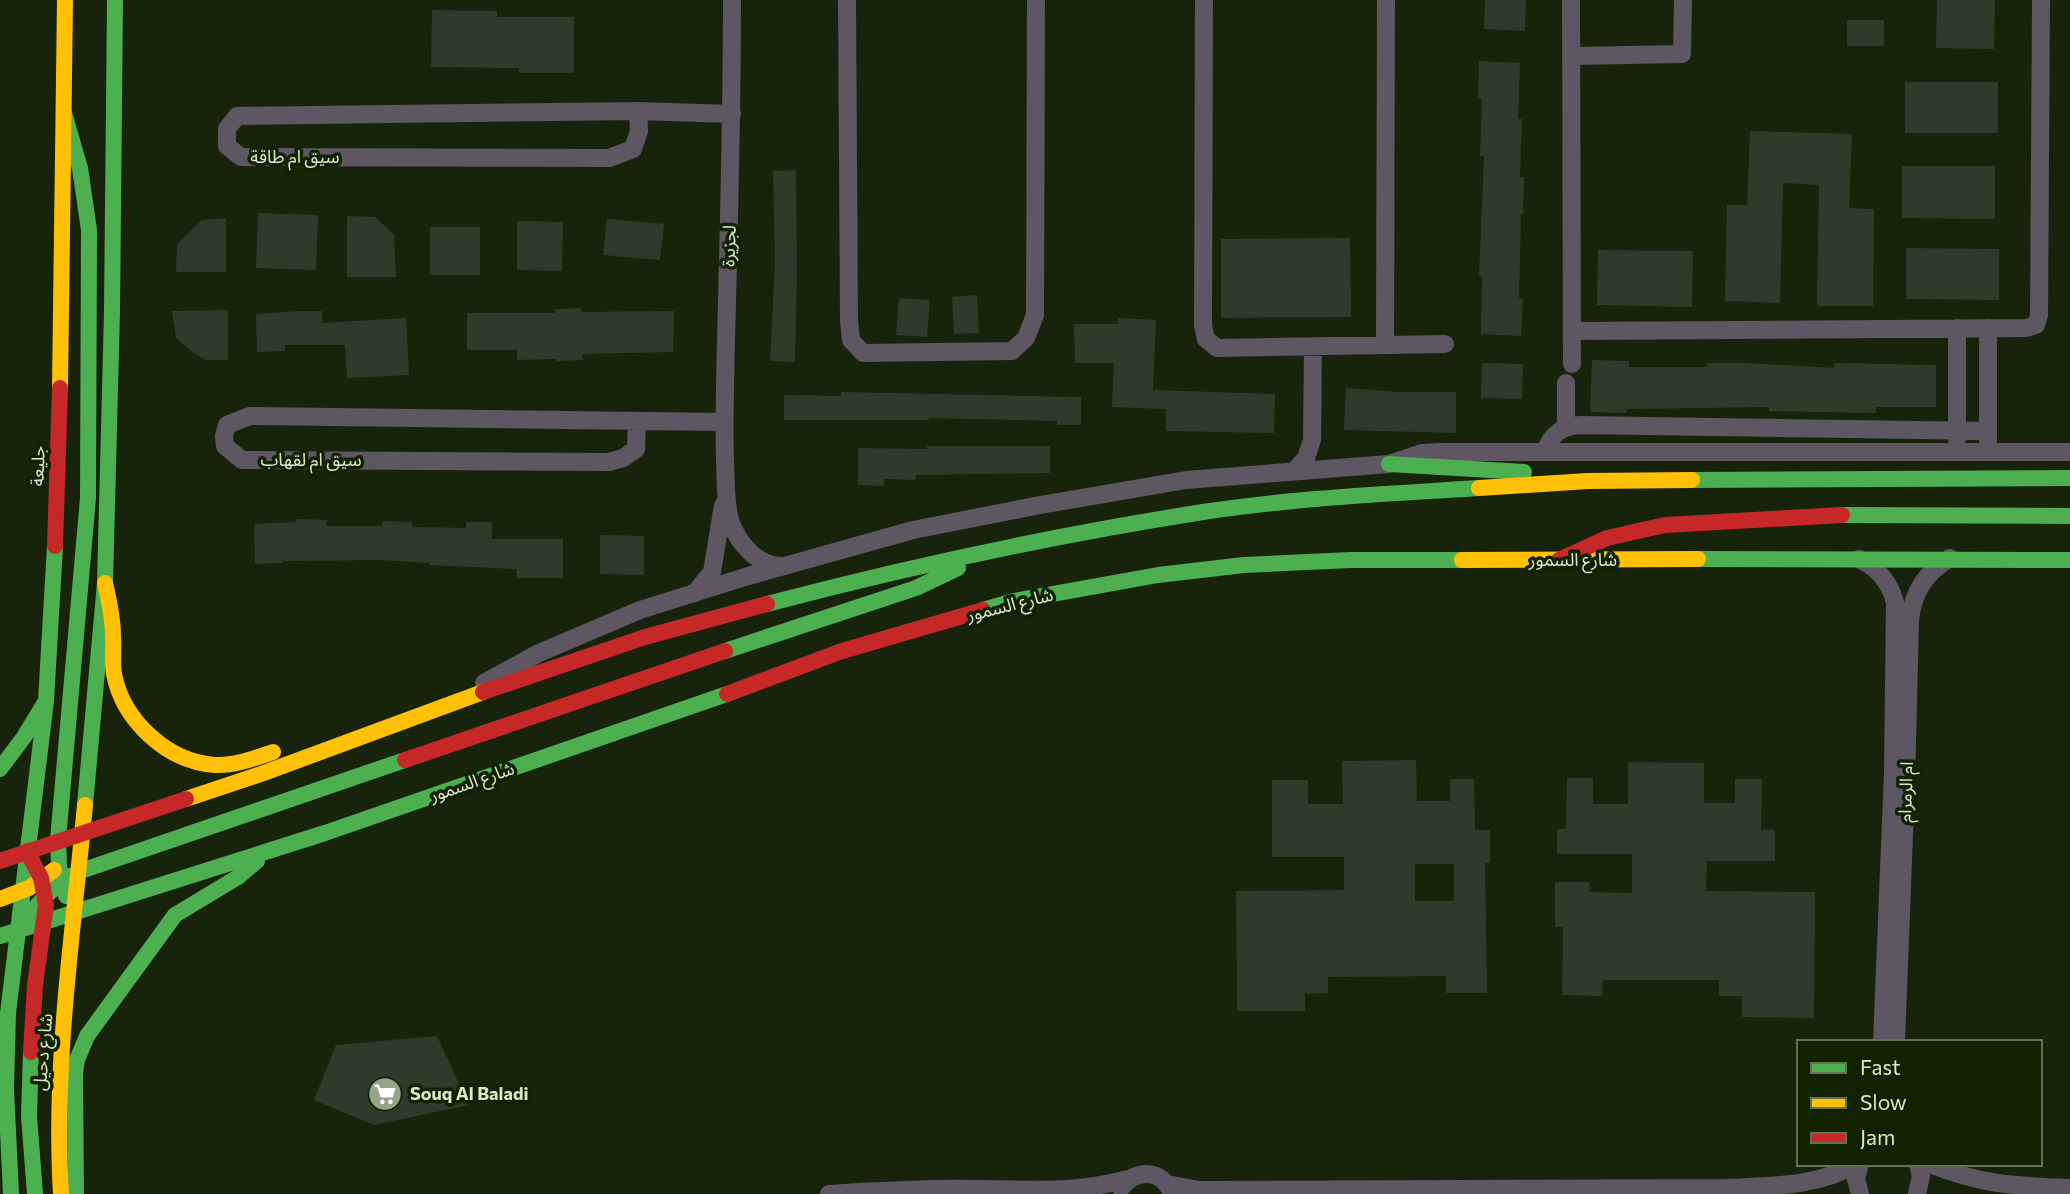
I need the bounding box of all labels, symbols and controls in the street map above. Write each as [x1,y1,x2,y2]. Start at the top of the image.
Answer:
street label: سيق ام طاقة [250,145,340,171]
street label: لجزيرة [716,225,741,267]
street label: جليعة [25,445,49,487]
street label: سيق ام لقهاب [260,448,362,474]
street label: شارع السمور [1528,548,1617,574]
street label: شارع السمور [963,583,1056,630]
street label: شارع السمور [425,756,518,810]
street label: ام الرمرام [1893,761,1921,823]
street label: شارع دحيل [28,1012,60,1092]
legend [1797,1040,2042,1166]
text: Fast [1860,1054,1901,1079]
supermarket icon: Souq Al Baladi [366,1075,404,1113]
place label: Souq Al Baladi [410,1082,528,1104]
text: Slow [1860,1089,1907,1114]
text: Jam [1860,1124,1895,1149]

